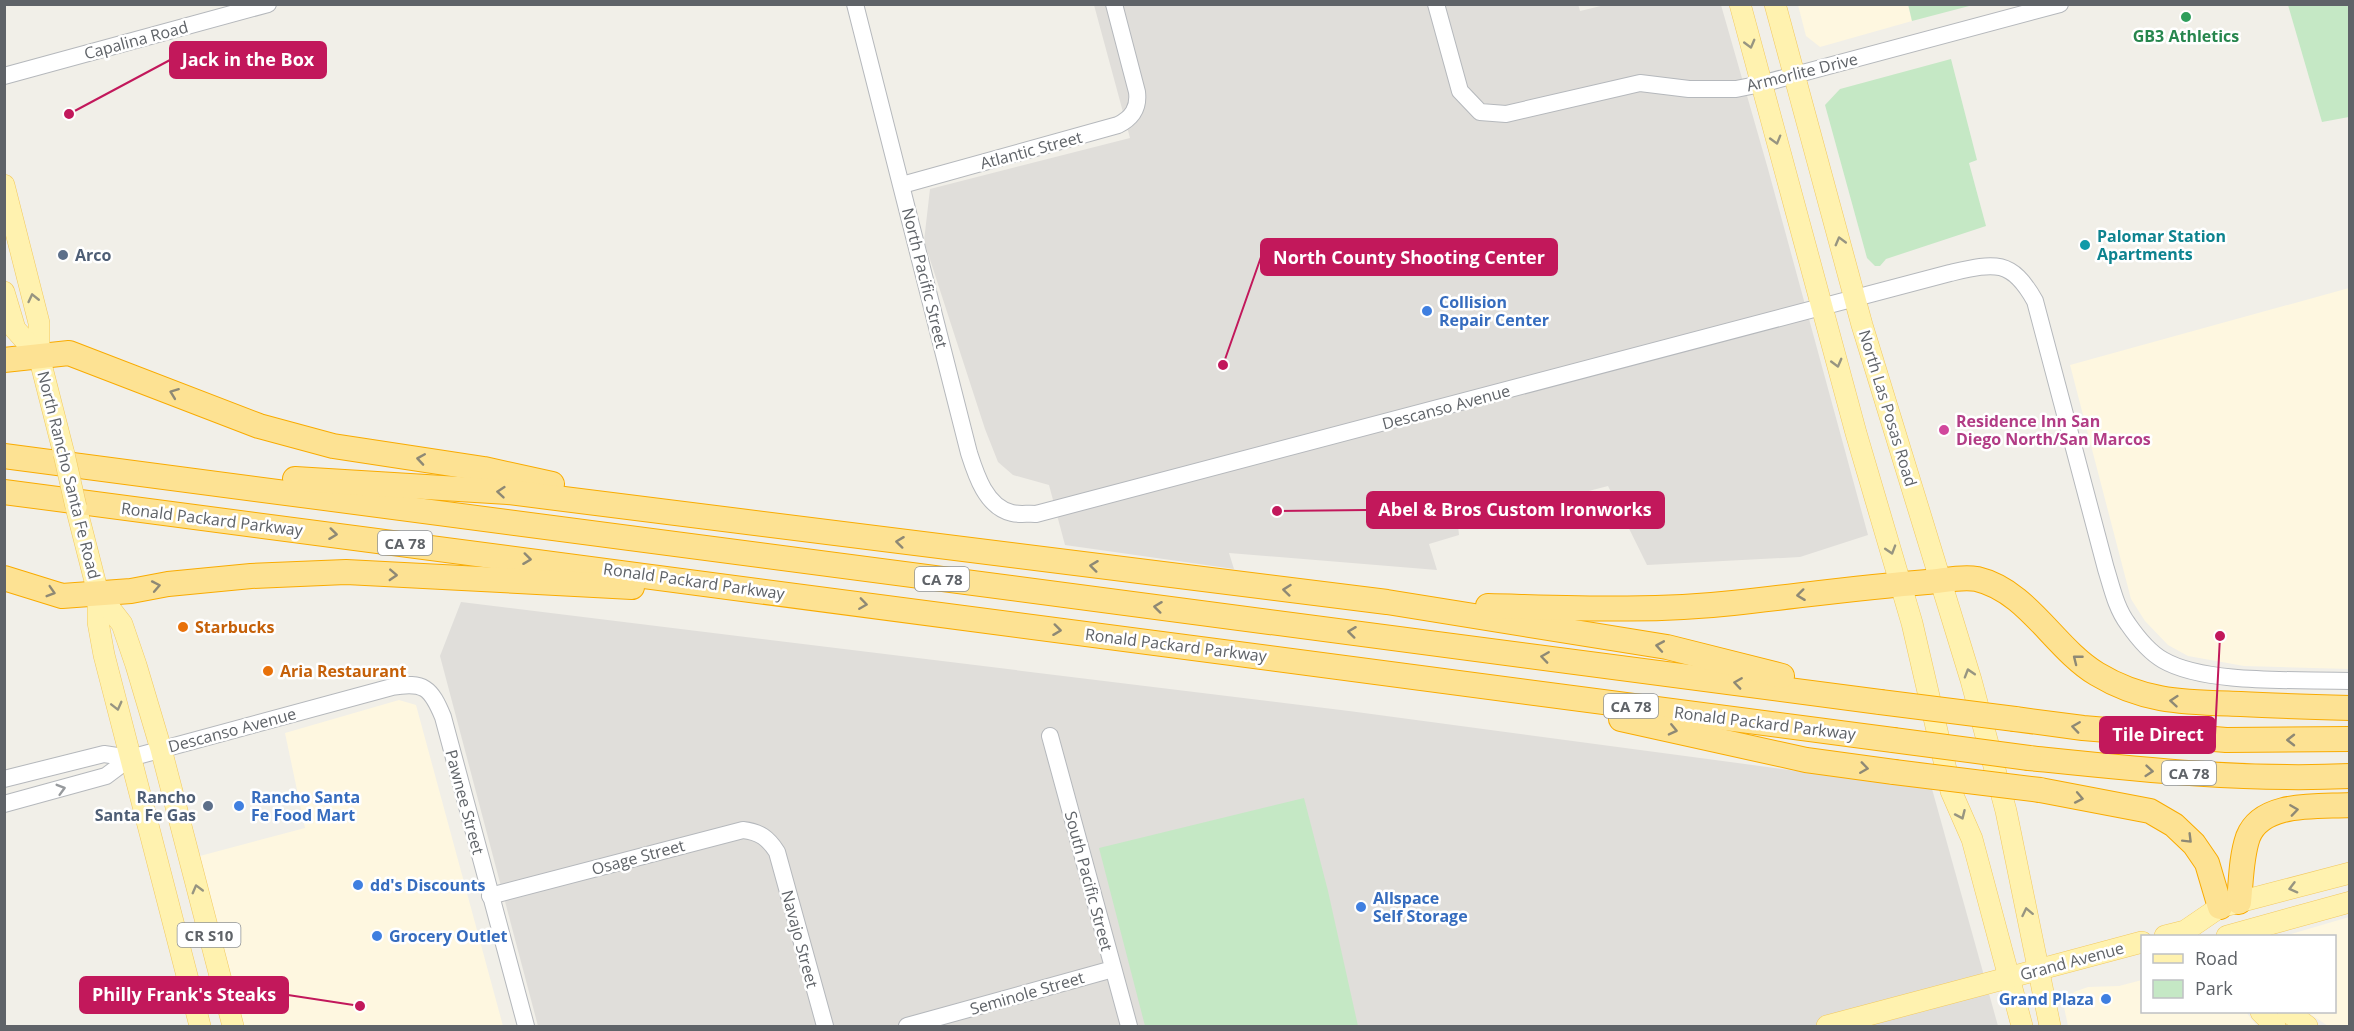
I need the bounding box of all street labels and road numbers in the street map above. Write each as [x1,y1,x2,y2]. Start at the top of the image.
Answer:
street label: Capalina Road [82,16,190,64]
street label: Armorlite Drive [1744,48,1860,96]
street label: Atlantic Street [978,126,1085,174]
street label: North Pacific Street [897,205,953,351]
street label: North Las Posas Road [1854,327,1922,489]
street label: North Rancho Santa Fe Road [32,369,106,581]
street label: Descanso Avenue [1380,379,1512,435]
street label: Ronald Packard Parkway [120,497,305,541]
road number: CA 78 [378,531,432,555]
street label: Ronald Packard Parkway [602,557,787,605]
road number: CA 78 [915,567,969,591]
street label: Ronald Packard Parkway [1084,623,1269,667]
road number: CA 78 [1604,694,1658,718]
street label: Ronald Packard Parkway [1673,701,1858,745]
street label: Descanso Avenue [166,702,298,758]
street label: Pawnee Street [440,747,490,857]
road number: CA 78 [2162,761,2216,785]
street label: South Pacific Street [1060,809,1118,954]
street label: Osage Street [589,834,687,880]
street label: Navajo Street [776,888,824,991]
road number: CR S10 [178,923,240,947]
street label: Grand Avenue [2018,937,2126,985]
street label: Seminole Street [967,966,1087,1020]

